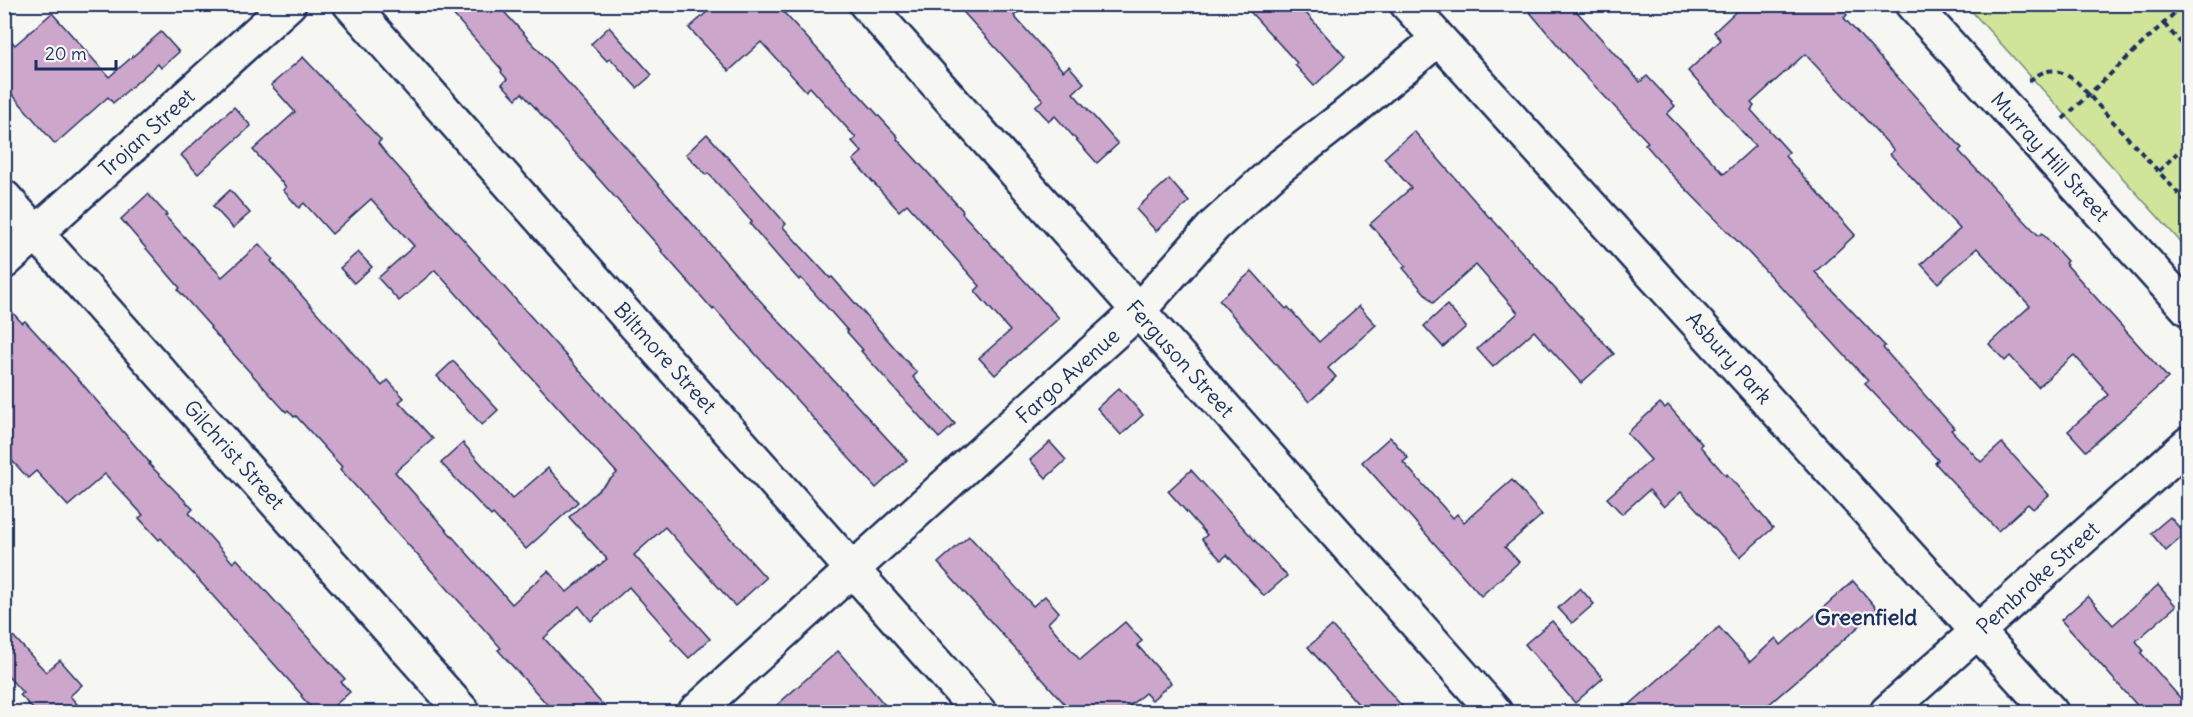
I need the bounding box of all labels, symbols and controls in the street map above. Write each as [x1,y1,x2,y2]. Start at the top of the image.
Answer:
scale bar [36,33,116,71]
text: 20 m [45,42,87,65]
street label: Trojan Street [93,83,200,183]
street label: Murray Hill Street [1985,86,2116,227]
street label: Ferguson Street [1121,294,1240,423]
street label: Biltmore Street [608,296,722,419]
street label: Asbury Park [1681,306,1778,410]
street label: Fargo Avenue [1010,322,1125,429]
street label: Gilchrist Street [178,394,291,515]
street label: Pembroke Street [1971,515,2105,640]
district label: Greenfield [1815,603,1917,631]

